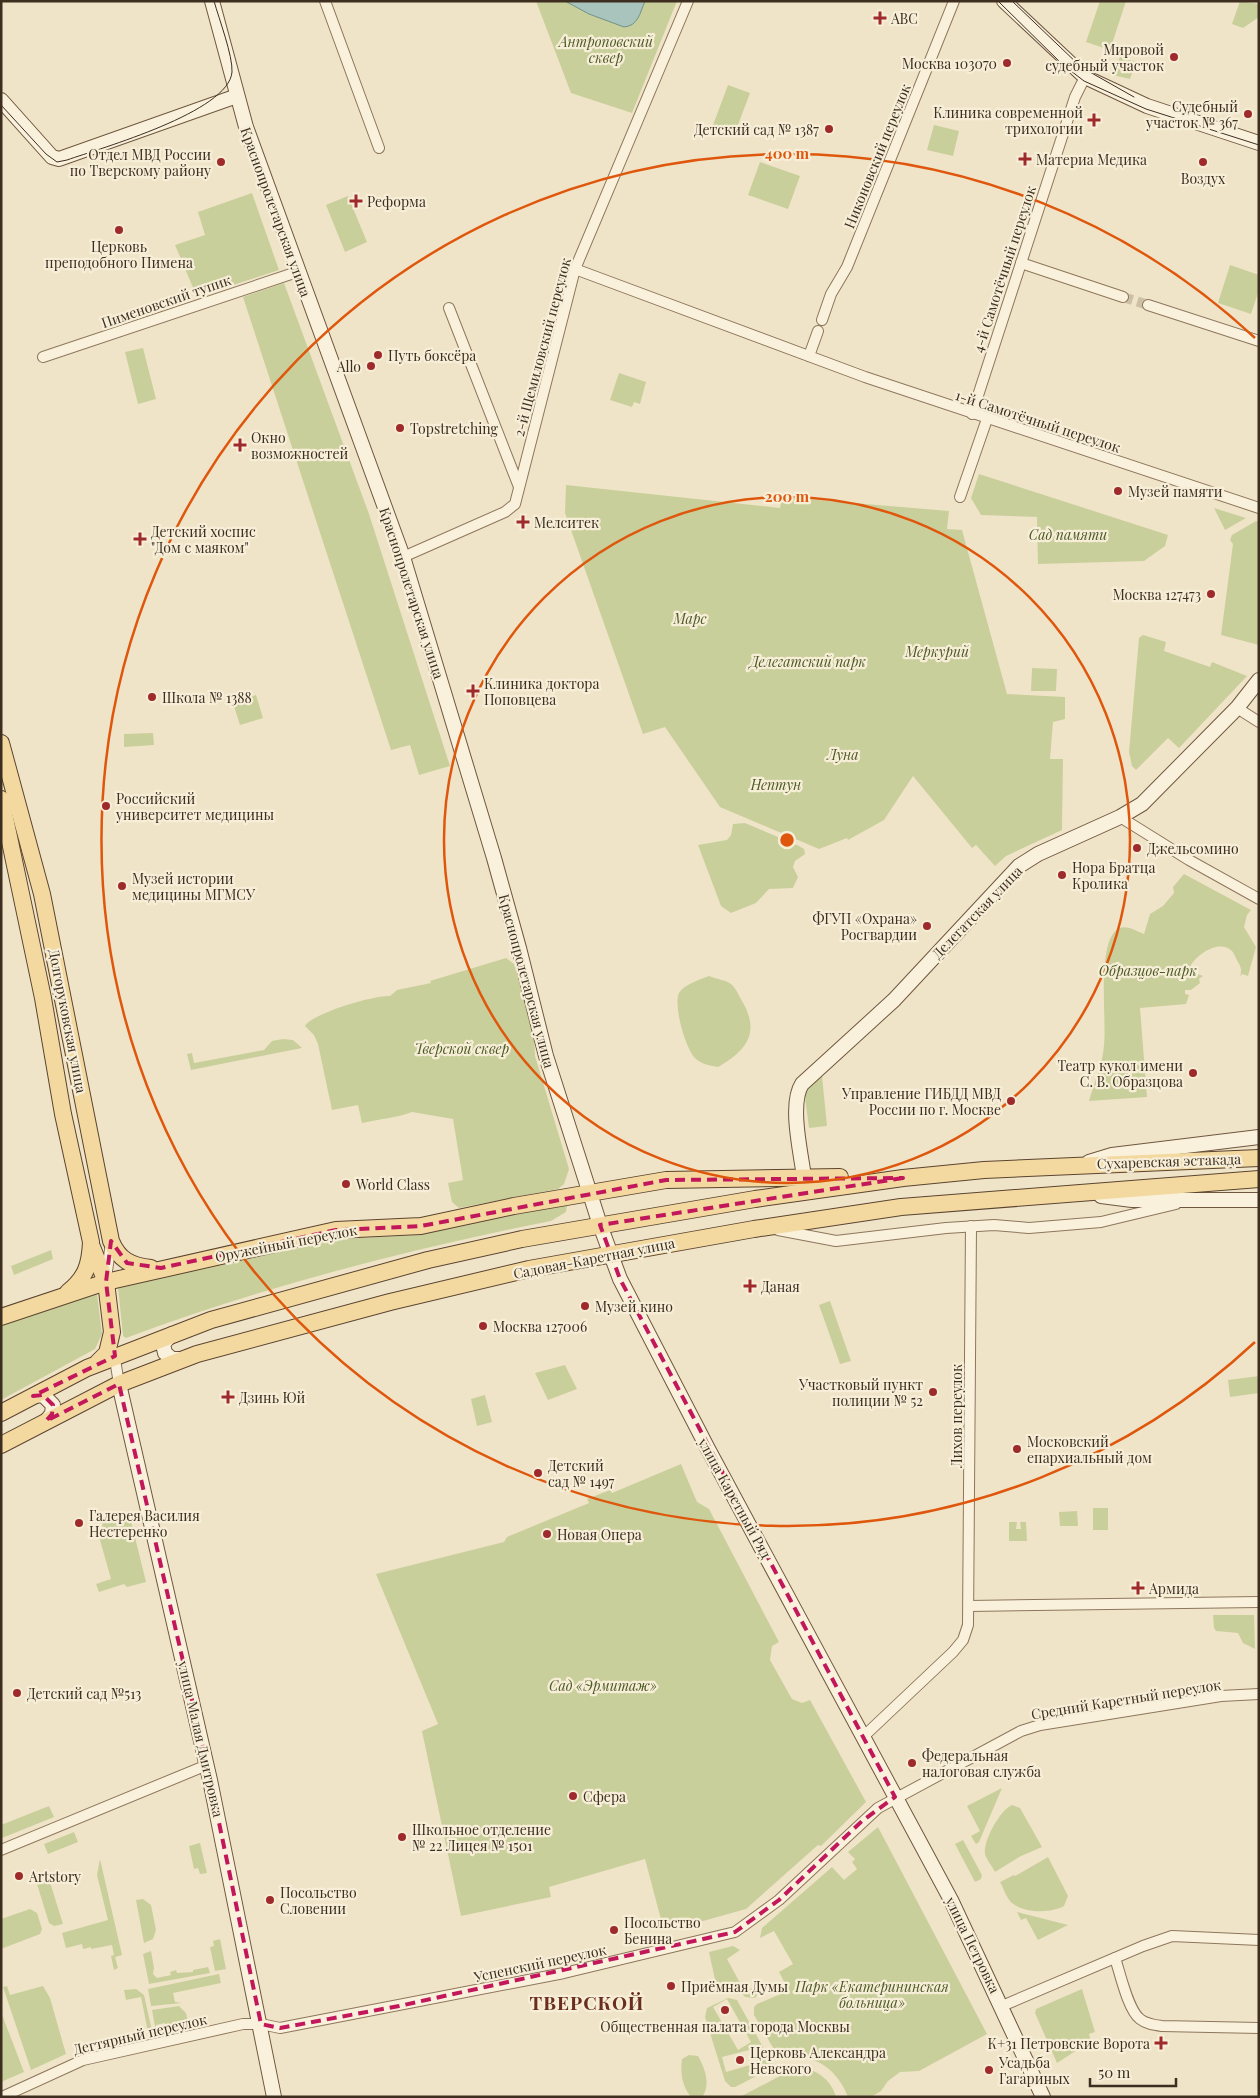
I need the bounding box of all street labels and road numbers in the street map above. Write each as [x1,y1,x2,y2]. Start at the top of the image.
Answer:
street label: Никоновский переулок [839,81,915,231]
street label: Краснопролетарская улица [236,124,316,300]
street label: 4-й Самотёчный переулок [968,183,1040,355]
street label: 2-й Щемиловский переулок [509,256,575,438]
street label: Пименовский тупик [99,270,233,332]
street label: 1-й Самотёчный переулок [953,385,1123,457]
street label: Краснопролетарская улица [375,505,449,681]
street label: Делегатская улица [928,861,1026,963]
street label: Краснопролетарская улица [495,892,559,1070]
street label: Долгоруковская улица [45,947,91,1095]
street label: Сухаревская эстакада [1097,1149,1241,1173]
street label: Оружейный переулок [213,1220,359,1266]
street label: Садовая-Каретная улица [512,1233,676,1283]
street label: Лихов переулок [947,1364,966,1469]
street label: улица Каретный Ряд [693,1433,776,1562]
street label: улица Малая Дмитровка [174,1658,228,1819]
street label: Средний Каретный переулок [1030,1675,1222,1723]
street label: улица Петровка [941,1893,1005,1996]
street label: Успенский переулок [471,1940,608,1986]
street label: Дегтярный переулок [71,2009,209,2059]

